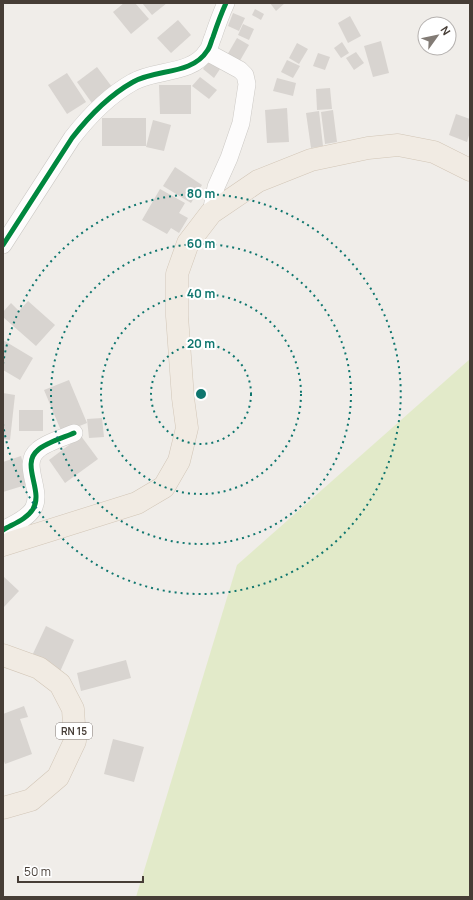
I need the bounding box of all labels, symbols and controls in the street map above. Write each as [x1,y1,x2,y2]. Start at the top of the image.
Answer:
north arrow [417,16,457,56]
text: N [437,23,454,38]
text: 80 m [187,185,215,202]
text: 60 m [187,235,215,252]
text: 40 m [187,285,215,302]
text: 20 m [187,335,215,352]
centre of rings [194,387,208,401]
road number: RN 15 [56,723,92,739]
scale bar [18,858,143,884]
text: 50 m [24,863,51,880]

